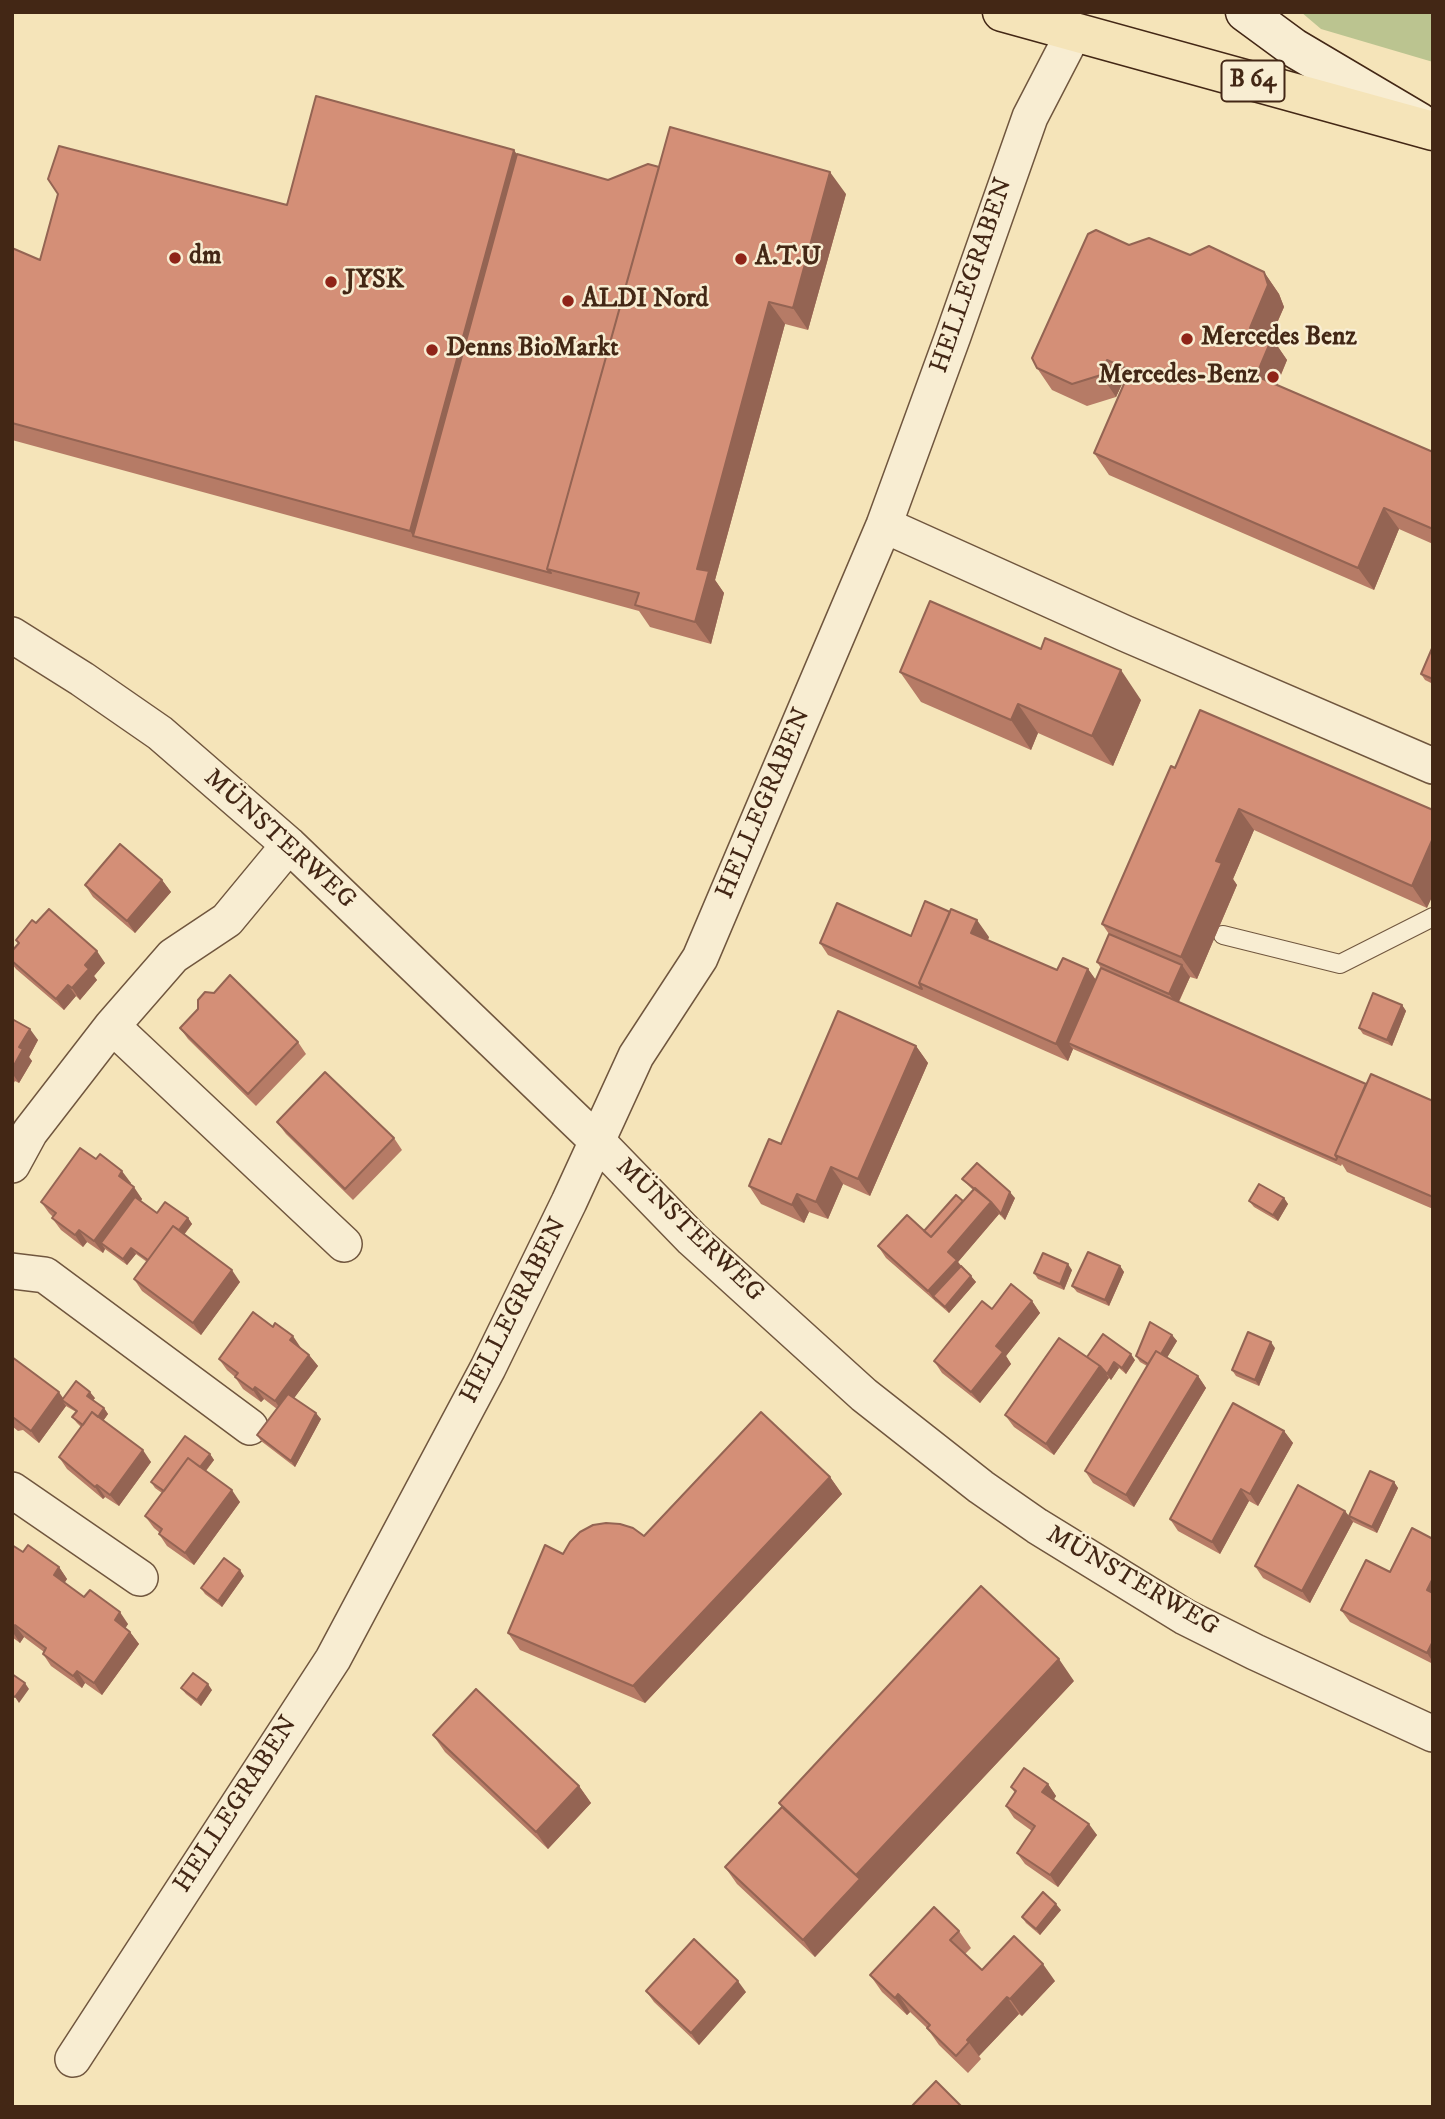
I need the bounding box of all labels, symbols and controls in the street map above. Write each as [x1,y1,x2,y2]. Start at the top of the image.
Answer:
road number: B 64 [1222,60,1284,102]
street label: HELLEGRABEN [925,174,1021,378]
place label: dm [189,242,222,274]
place label: A.T.U [755,243,821,275]
marker: dm [167,250,183,266]
marker: A.T.U [733,251,749,267]
place label: JYSK [345,266,404,298]
marker: JYSK [323,274,339,290]
place label: ALDI Nord [582,285,709,317]
marker: ALDI Nord [560,293,576,309]
place label: Mercedes Benz [1201,323,1357,355]
marker: Mercedes Benz [1179,331,1195,347]
place label: Denns BioMarkt [446,334,618,366]
marker: Denns BioMarkt [424,342,440,358]
place label: Mercedes-Benz [1098,361,1259,393]
marker: Mercedes-Benz [1265,369,1281,385]
street label: HELLEGRABEN [711,704,819,904]
street label: MÜNSTERWEG [196,764,362,916]
street label: MÜNSTERWEG [608,1152,770,1310]
street label: HELLEGRABEN [455,1213,575,1409]
street label: MÜNSTERWEG [1040,1520,1224,1644]
street label: HELLEGRABEN [168,1711,306,1899]

